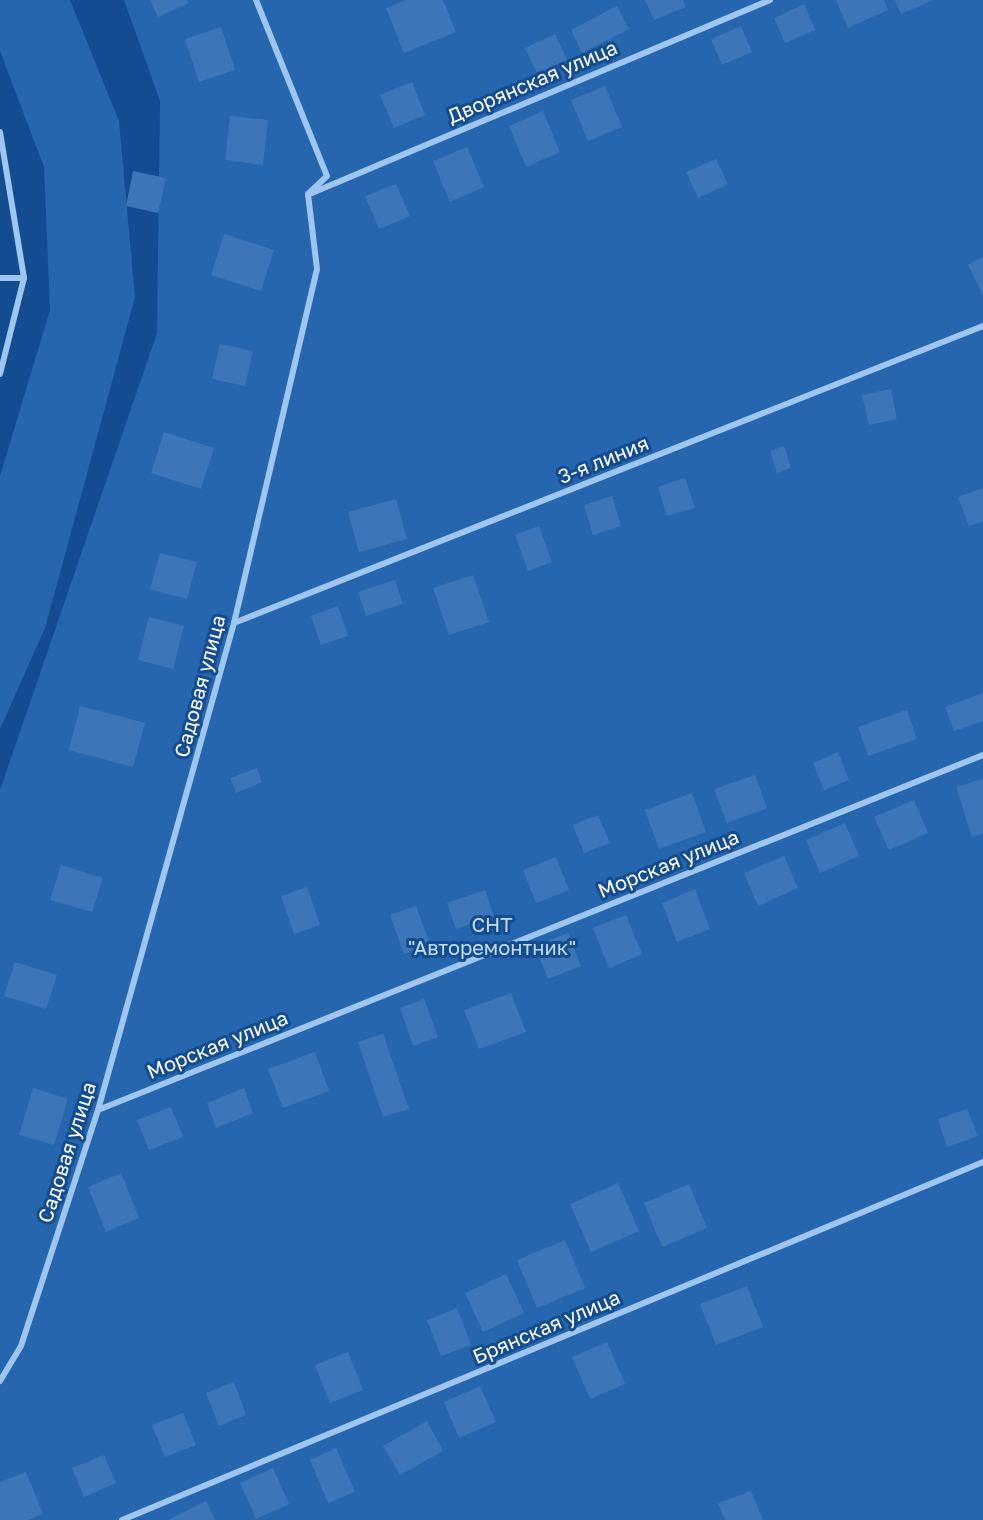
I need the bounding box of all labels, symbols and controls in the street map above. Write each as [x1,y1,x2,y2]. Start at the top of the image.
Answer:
street label: Дворянская улица [443,34,621,128]
street label: 3-я линия [554,430,652,488]
street label: Садовая улица [168,612,230,760]
street label: Морская улица [594,824,742,902]
park label: СНТ "Авторемонтник" [408,912,576,959]
street label: Морская улица [143,1005,291,1083]
street label: Садовая улица [32,1079,100,1225]
street label: Брянская улица [469,1284,623,1368]

